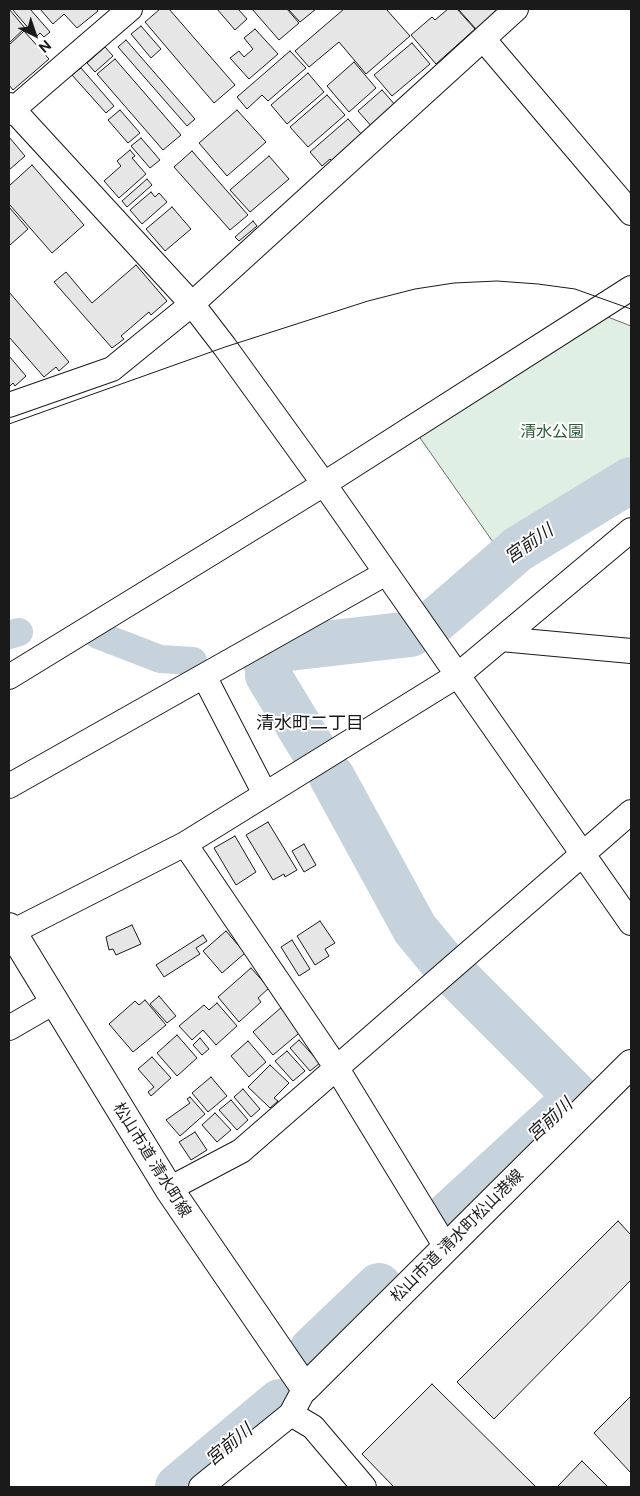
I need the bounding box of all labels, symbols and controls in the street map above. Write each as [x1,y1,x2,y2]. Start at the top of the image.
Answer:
north arrow [10,10,60,60]
text: N [35,37,54,56]
park label: 清水公園 [520,422,584,442]
water label: 宮前川 [501,520,557,568]
district label: 清水町二丁目 [256,712,364,734]
water label: 宮前川 [523,1094,577,1146]
street label: 松山市道 清水町線 [109,1099,195,1221]
street label: 松山市道 清水町松山港線 [387,1166,527,1306]
water label: 宮前川 [201,1419,257,1471]

